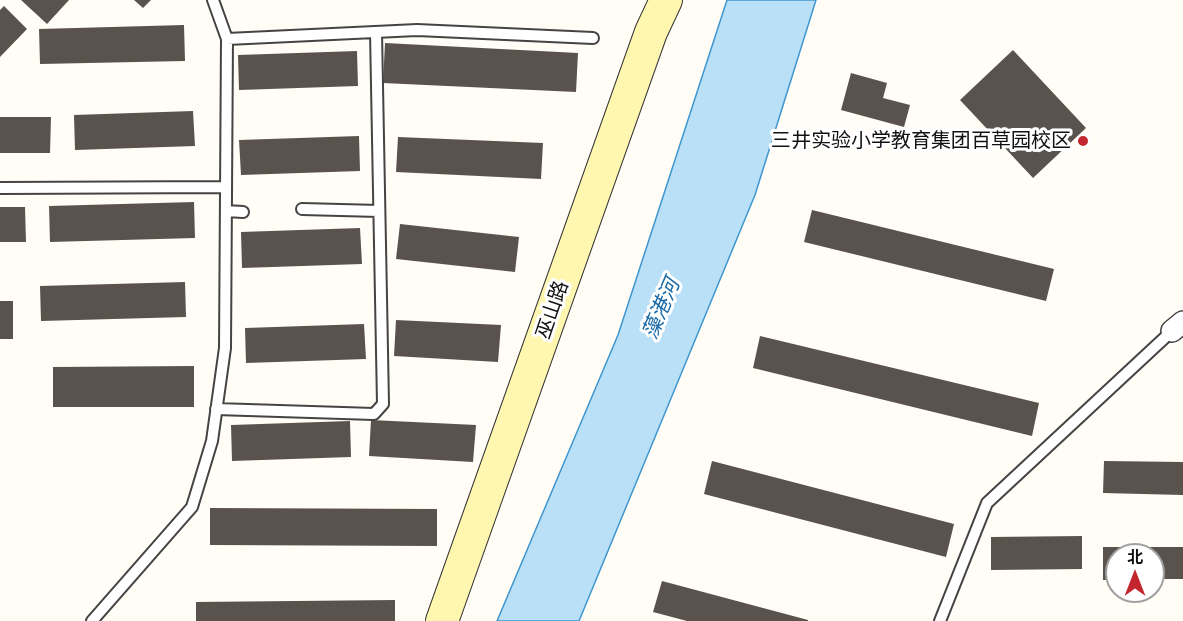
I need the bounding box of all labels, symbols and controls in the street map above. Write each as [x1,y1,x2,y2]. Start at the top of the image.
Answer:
place label: 三井实验小学教育集团百草园校区 [771,129,1071,153]
marker: 三井实验小学教育集团百草园校区 [1076,134,1090,148]
water label: 藻港河 [638,275,686,343]
street label: 巫山路 [532,278,574,342]
north arrow [1105,543,1165,603]
text: 北 [1127,547,1143,567]

